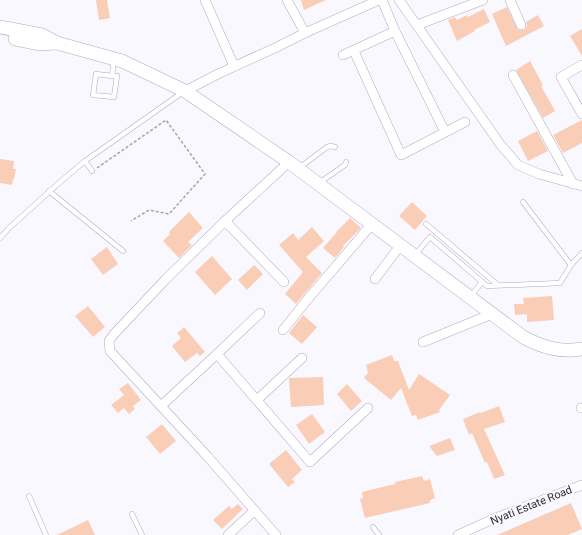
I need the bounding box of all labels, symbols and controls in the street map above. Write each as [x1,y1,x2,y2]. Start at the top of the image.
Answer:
street label: Nyati Estate Road [488,483,574,528]

